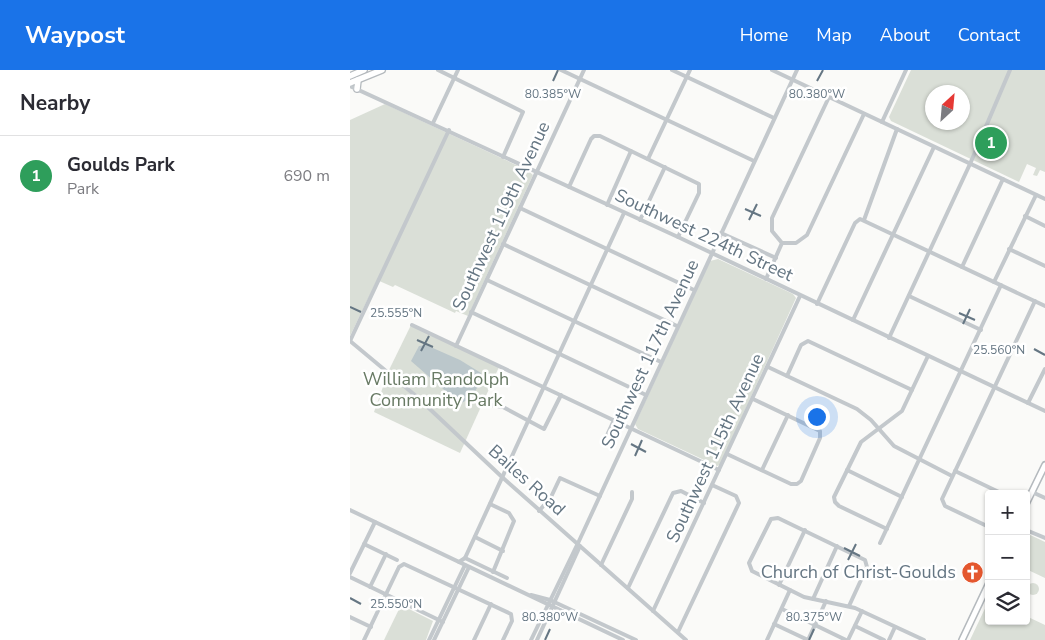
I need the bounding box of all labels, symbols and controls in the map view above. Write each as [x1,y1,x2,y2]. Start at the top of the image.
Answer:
text: Waypost [25,19,125,51]
text: Home [740,23,788,47]
text: Map [816,23,852,47]
text: About [880,23,930,47]
text: Contact [958,23,1020,47]
north arrow [925,85,970,130]
text: 80.385°W [525,86,581,102]
text: 80.380°W [789,86,845,102]
text: Nearby [20,89,90,117]
street label: Southwest 119th Avenue [446,117,556,315]
pin: 1 [975,124,1007,162]
text: Goulds Park [67,152,175,178]
text: 1 [31,165,41,187]
text: 690 m [283,165,330,187]
text: Park [67,178,99,200]
street label: Southwest 224th Street [611,183,798,287]
street label: Southwest 117th Avenue [595,255,705,453]
text: 25.555°N [370,305,422,321]
text: 25.560°N [973,342,1025,358]
street label: Southwest 115th Avenue [660,349,770,547]
park label: William Randolph Community Park [363,367,509,412]
your location [804,404,830,430]
street label: Bailes Road [483,439,571,521]
map controls [985,490,1030,625]
button: + [985,490,1030,535]
button: − [985,535,1030,580]
place label: Church of Christ-Goulds [761,560,956,584]
church icon: Church of Christ-Goulds [960,560,984,584]
button: layers [985,580,1030,625]
text: 25.550°N [370,596,422,612]
text: 80.380°W [522,609,578,625]
text: 80.375°W [786,609,842,625]

